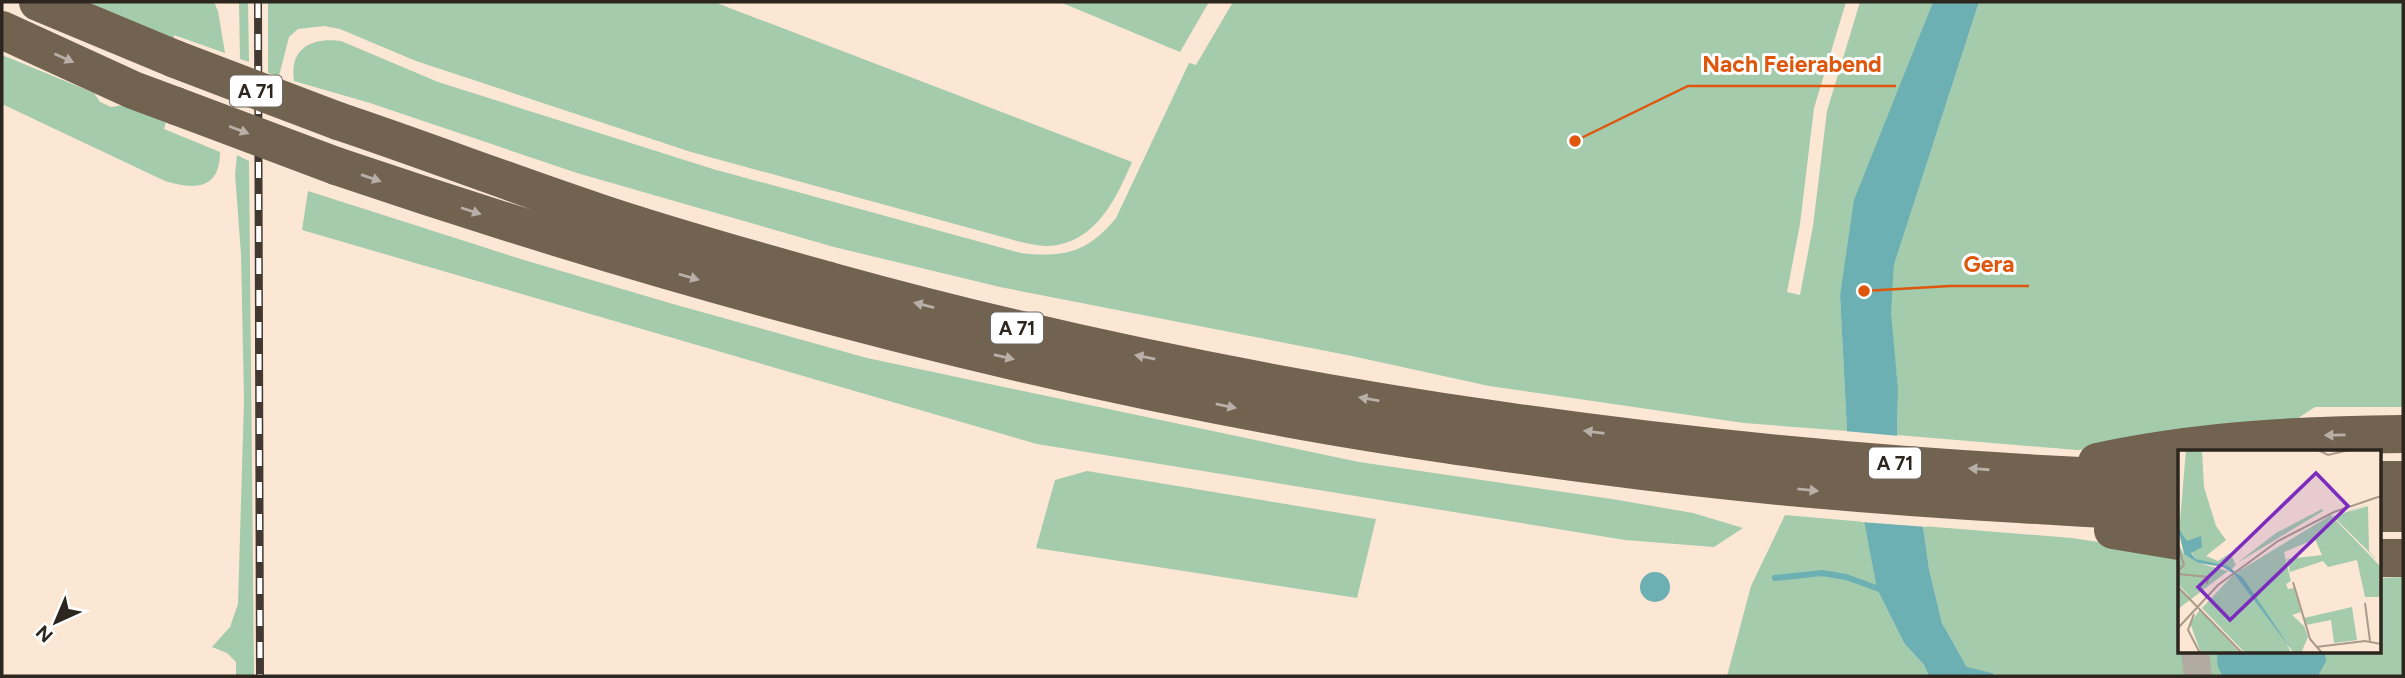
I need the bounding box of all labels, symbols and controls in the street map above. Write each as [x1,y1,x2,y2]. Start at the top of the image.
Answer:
callout: Nach Feierabend [1688,42,1896,86]
text: Nach Feierabend [1702,50,1882,78]
one-way arrow [54,52,74,64]
road number: A 71 [230,76,282,106]
one-way arrow [229,125,250,136]
one-way arrow [361,173,382,184]
one-way arrow [461,206,482,216]
callout: Gera [1950,242,2029,286]
text: Gera [1964,250,2014,278]
one-way arrow [678,272,699,282]
one-way arrow [913,299,935,310]
road number: A 71 [991,312,1043,344]
one-way arrow [1134,351,1156,362]
one-way arrow [993,352,1015,363]
one-way arrow [1358,393,1380,404]
one-way arrow [1215,400,1237,411]
one-way arrow [1583,426,1605,437]
one-way arrow [2324,429,2346,441]
road number: A 71 [1869,447,1921,478]
inset map [2178,450,2380,654]
one-way arrow [1968,464,1990,475]
one-way arrow [1797,485,1819,496]
north arrow [21,587,91,657]
text: N [31,620,58,647]

